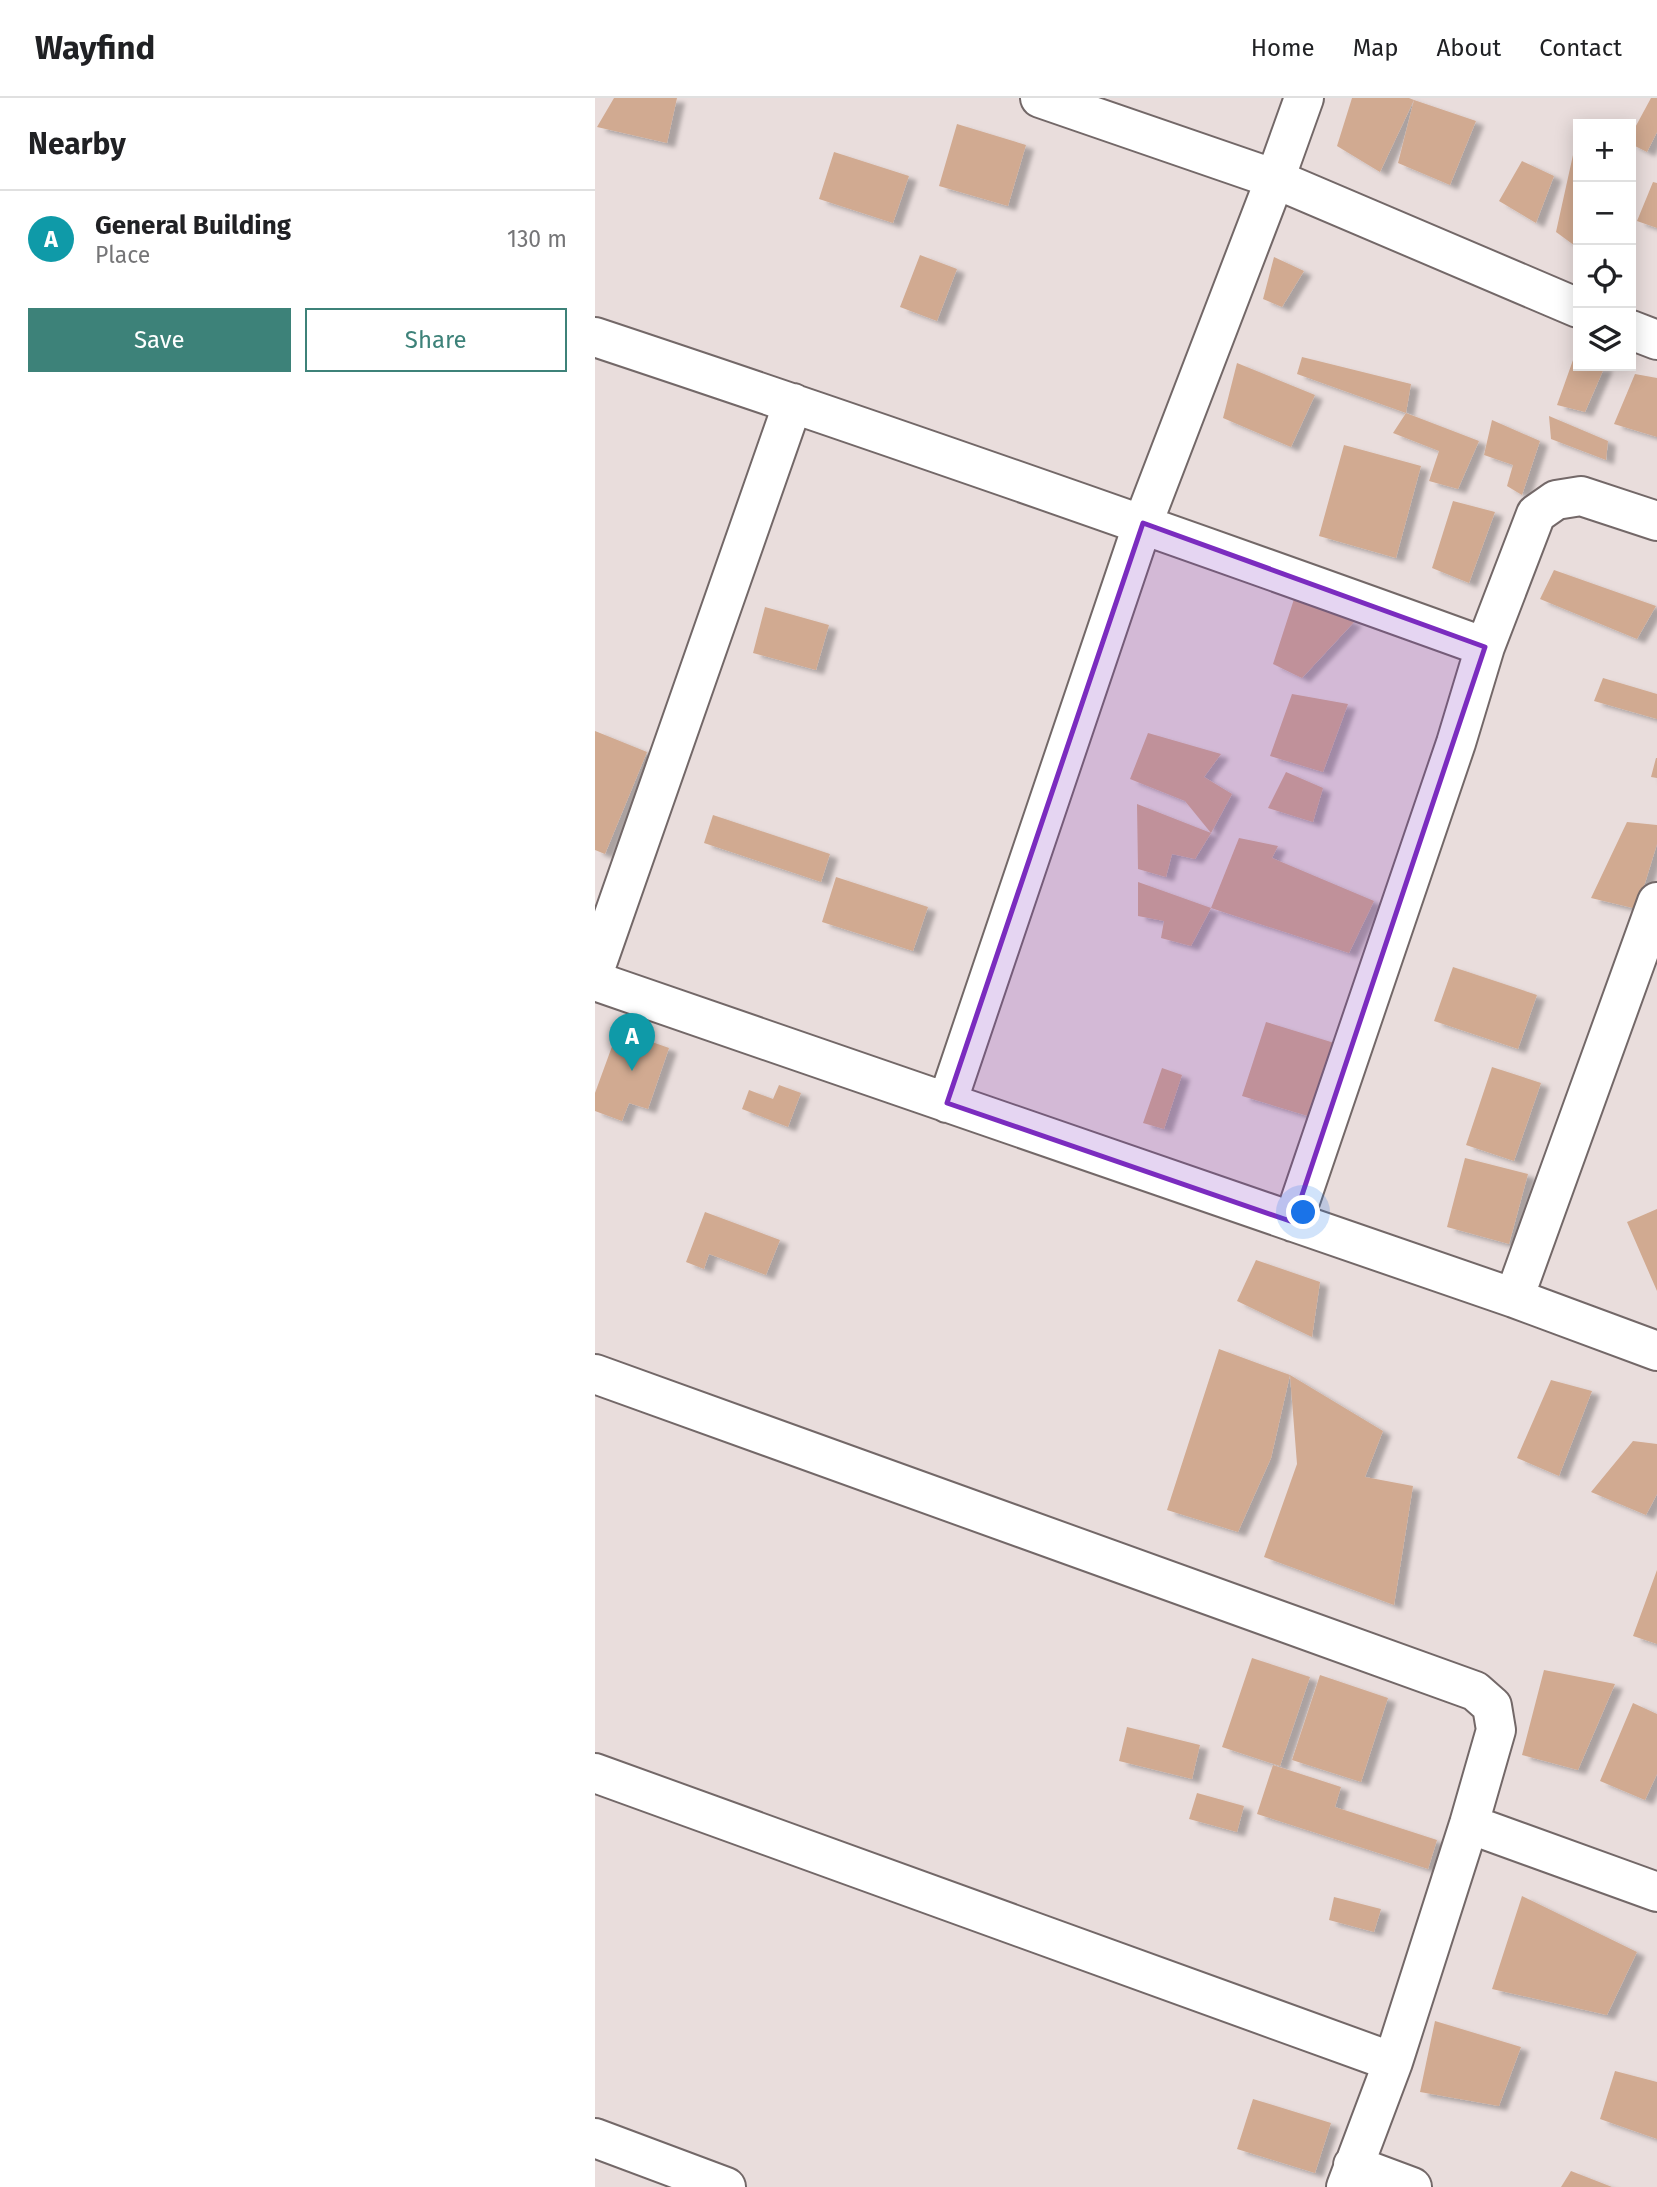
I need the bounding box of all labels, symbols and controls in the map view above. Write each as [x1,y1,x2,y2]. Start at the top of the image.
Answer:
text: Wayfind [35,28,155,68]
text: Home [1251,34,1315,62]
text: Map [1353,34,1399,62]
text: About [1437,34,1501,62]
text: Contact [1539,34,1622,62]
map controls [1573,119,1636,371]
button: + [1573,119,1636,182]
text: Nearby [28,126,126,162]
button: − [1573,182,1636,245]
text: General Building [95,210,291,241]
text: A [44,225,58,253]
text: 130 m [507,225,567,253]
text: Place [95,241,150,269]
button: locate [1573,245,1636,308]
button: Save [28,308,291,372]
button: Share [305,308,567,372]
button: layers [1573,308,1636,371]
pin: A [609,1013,655,1071]
your location [1286,1195,1320,1229]

